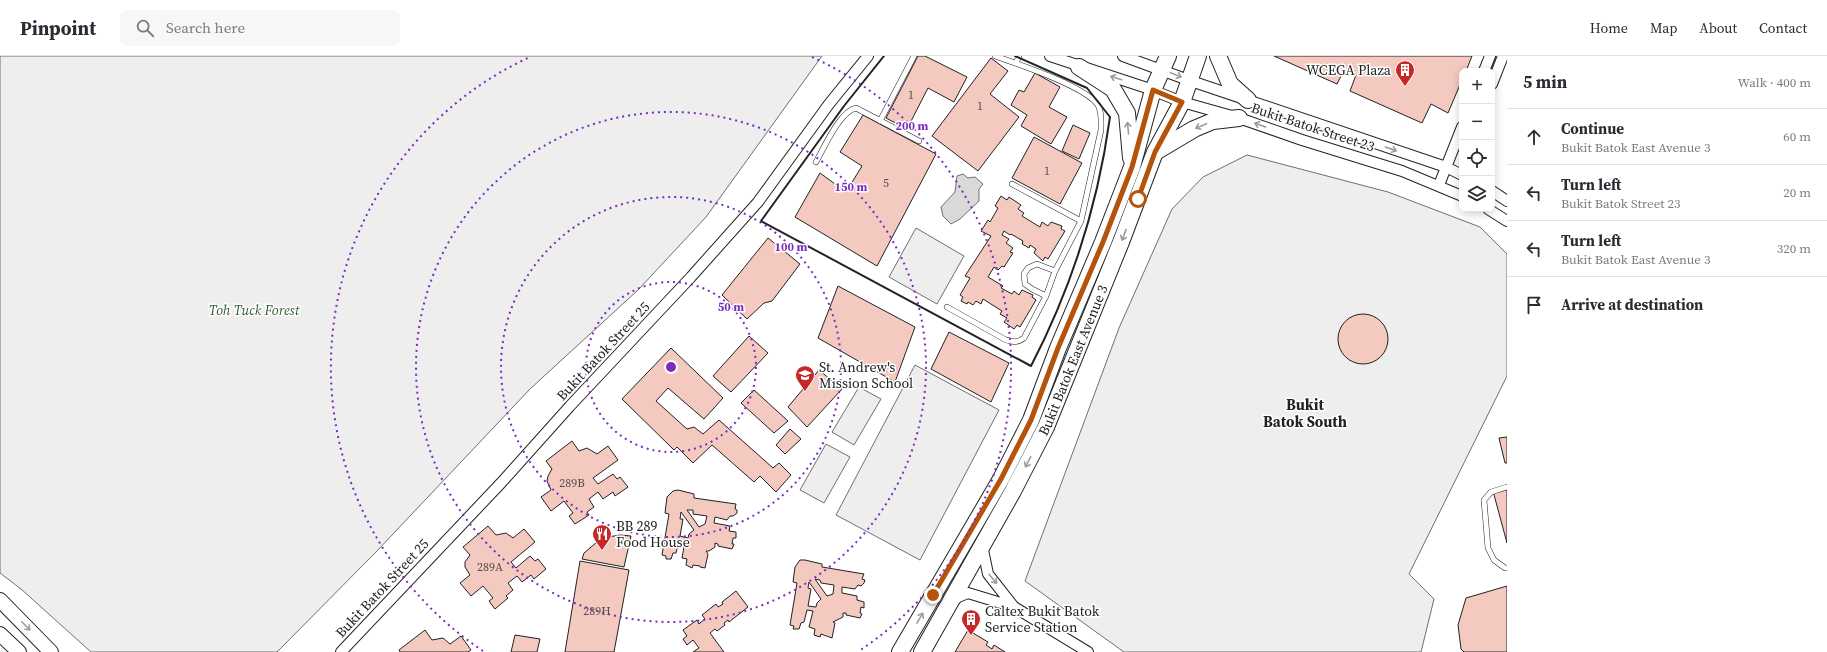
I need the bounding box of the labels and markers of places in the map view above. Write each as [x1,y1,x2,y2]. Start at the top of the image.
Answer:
building icon: WCEGA Plaza [1394,59,1416,87]
place label: WCEGA Plaza [1306,60,1392,80]
place label: St. Andrew's Mission School [819,357,913,393]
centre of rings [664,360,678,374]
school or university icon: St. Andrew's Mission School [794,364,816,392]
place label: BB 289 Food House [616,516,690,552]
restaurant icon: BB 289 Food House [591,523,613,551]
place label: Caltex Bukit Batok Service Station [985,601,1100,637]
building icon: Caltex Bukit Batok Service Station [960,608,982,636]

